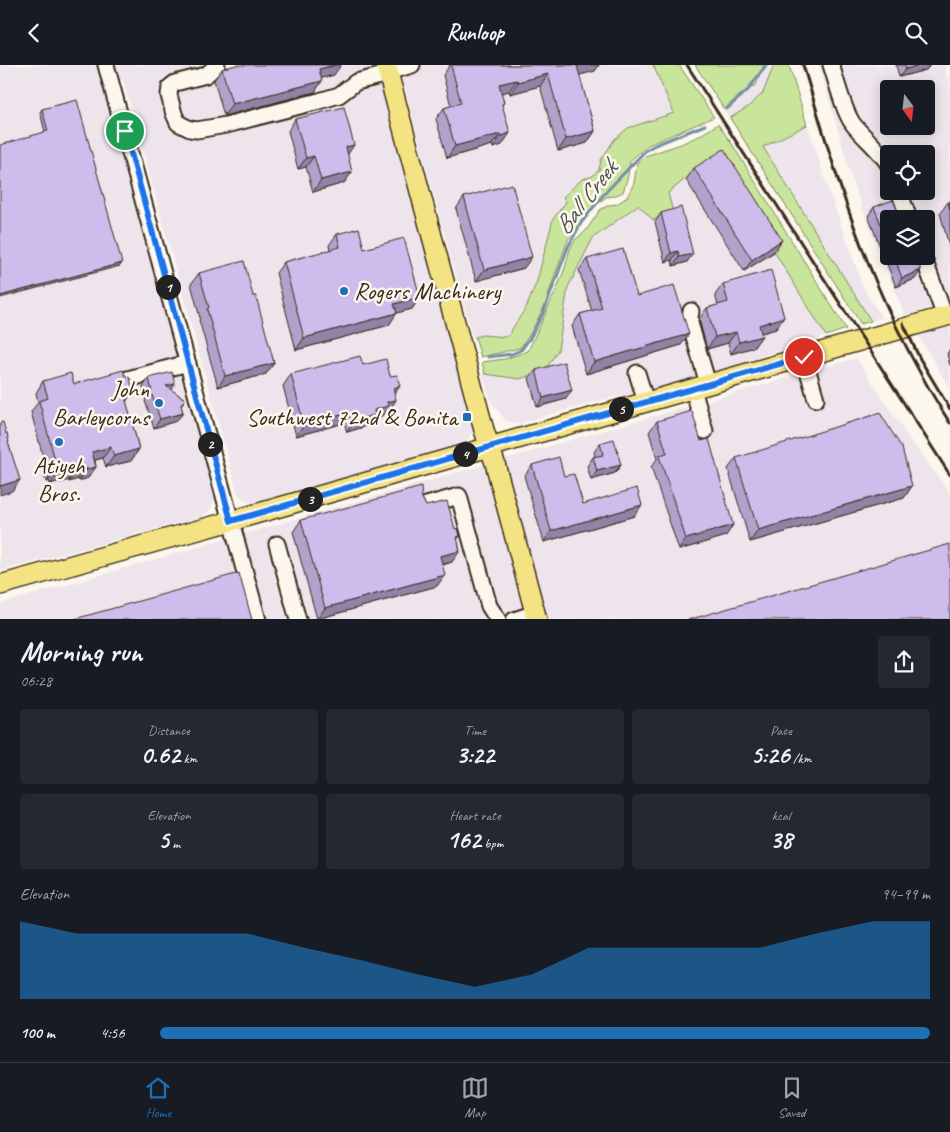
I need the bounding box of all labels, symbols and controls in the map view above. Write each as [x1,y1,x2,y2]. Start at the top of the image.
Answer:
icon: back [20,19,48,47]
text: Runloop [446,19,504,47]
icon: search [902,19,930,47]
north arrow [880,80,935,135]
map controls [880,80,935,265]
pin [104,110,146,152]
icon: arrive [111,117,139,145]
button: locate [880,145,935,200]
water label: Ball Creek [547,150,628,241]
button: layers [880,210,935,265]
pin: 1 [156,275,180,299]
place label: Rogers Machinery [354,276,502,306]
text: 1 [165,279,172,296]
marker: Rogers Machinery [338,285,350,297]
pin [783,336,825,378]
icon: check [790,343,818,371]
place label: John Barleycorns [53,374,152,432]
marker: John Barleycorns [153,397,165,409]
pin: 5 [608,397,634,421]
text: 5 [618,401,625,418]
place label: Southwest 72nd & Bonita [246,402,459,432]
marker: Southwest 72nd & Bonita [461,411,473,423]
pin: 2 [198,431,222,457]
marker: Atiyeh Bros. [53,436,65,448]
text: 2 [207,436,214,453]
pin: 4 [452,441,478,467]
text: 4 [462,446,469,463]
place label: Atiyeh Bros. [33,450,86,508]
pin: 3 [298,487,322,511]
text: 3 [307,491,314,508]
text: Morning run [20,634,142,669]
button: share [878,636,930,688]
text: 06:28 [20,671,52,691]
text: Distance [148,722,190,739]
text: Time [464,722,486,739]
text: Pace [770,722,792,739]
text: 0.62 [141,739,180,771]
text: 3:22 [456,739,494,771]
text: 5:26 [751,739,790,771]
text: km [180,750,197,767]
text: /km [790,750,811,767]
text: Elevation [147,807,191,824]
text: Heart rate [449,807,501,824]
text: kcal [772,807,790,824]
text: 5 [158,824,169,856]
text: 162 [447,824,481,856]
text: 38 [770,824,792,856]
text: m [169,835,180,852]
text: bpm [481,835,503,852]
text: Elevation [20,884,69,904]
text: 94–99 m [881,884,930,904]
text: 100 m [20,1023,55,1043]
text: 4:56 [100,1023,125,1043]
tab: Home [144,1074,172,1121]
tab: Map [461,1074,489,1121]
tab: Saved [778,1074,806,1121]

